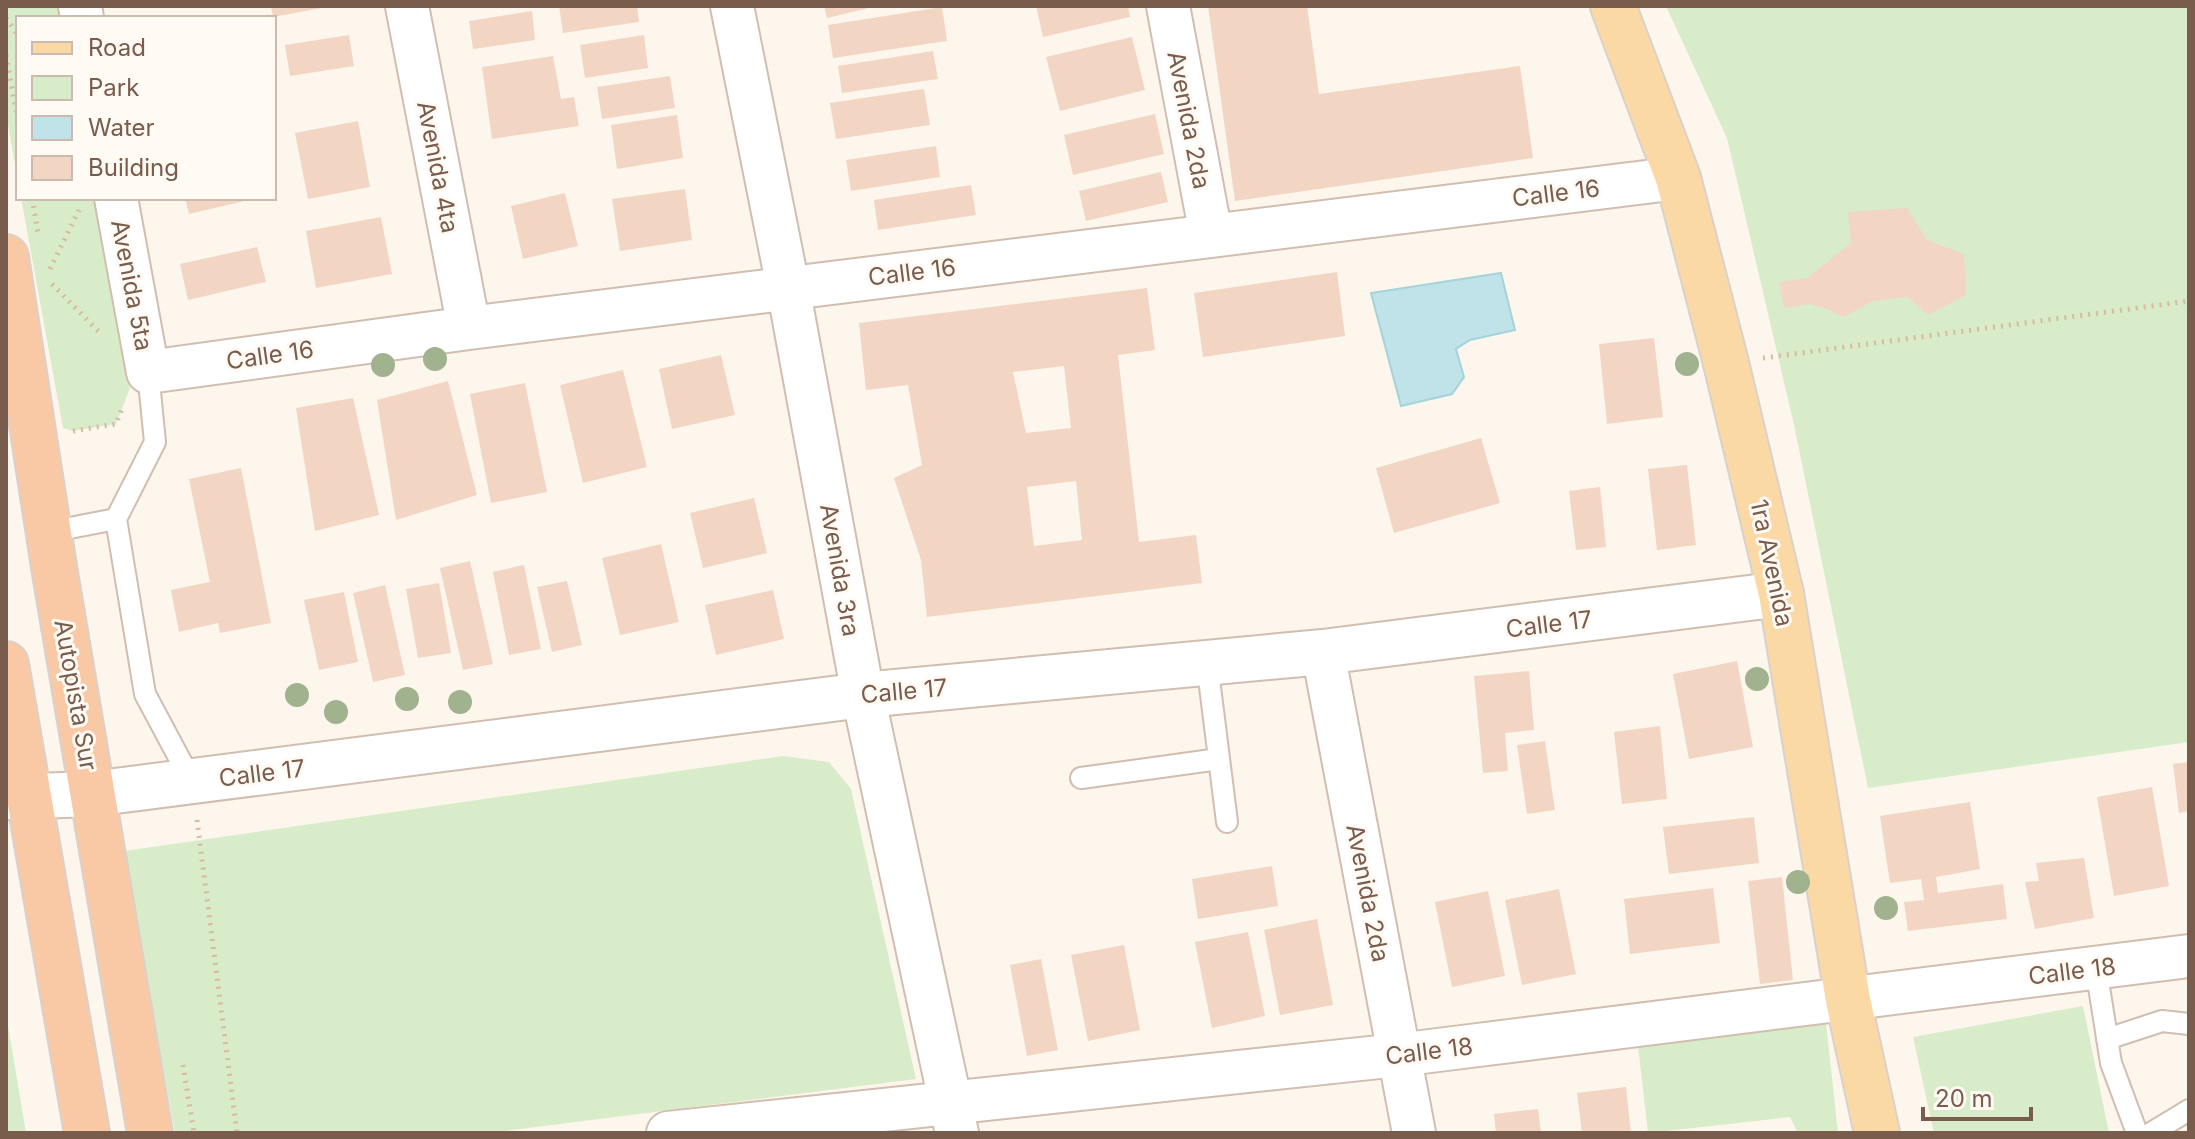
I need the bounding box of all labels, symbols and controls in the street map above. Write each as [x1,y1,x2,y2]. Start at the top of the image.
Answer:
legend [16,16,276,200]
text: Road [88,33,146,62]
street label: Avenida 2da [1161,49,1217,191]
text: Park [88,73,139,102]
street label: Avenida 4ta [411,99,465,235]
text: Water [88,113,155,142]
text: Building [88,153,179,182]
street label: Calle 16 [1511,173,1601,213]
street label: Avenida 5ta [105,217,159,353]
street label: Calle 16 [867,252,957,292]
street label: Calle 16 [224,335,316,375]
street label: 1ra Avenida [1744,497,1800,629]
street label: Avenida 3ra [814,501,866,639]
street label: Calle 17 [1504,604,1594,644]
street label: Autopista Sur [48,617,104,773]
street label: Calle 17 [860,673,948,709]
street label: Calle 17 [217,753,307,793]
street label: Avenida 2da [1340,822,1396,964]
street label: Calle 18 [2027,951,2117,991]
street label: Calle 18 [1384,1031,1474,1071]
scale bar [1923,1071,2031,1121]
text: 20 m [1935,1084,1993,1113]

